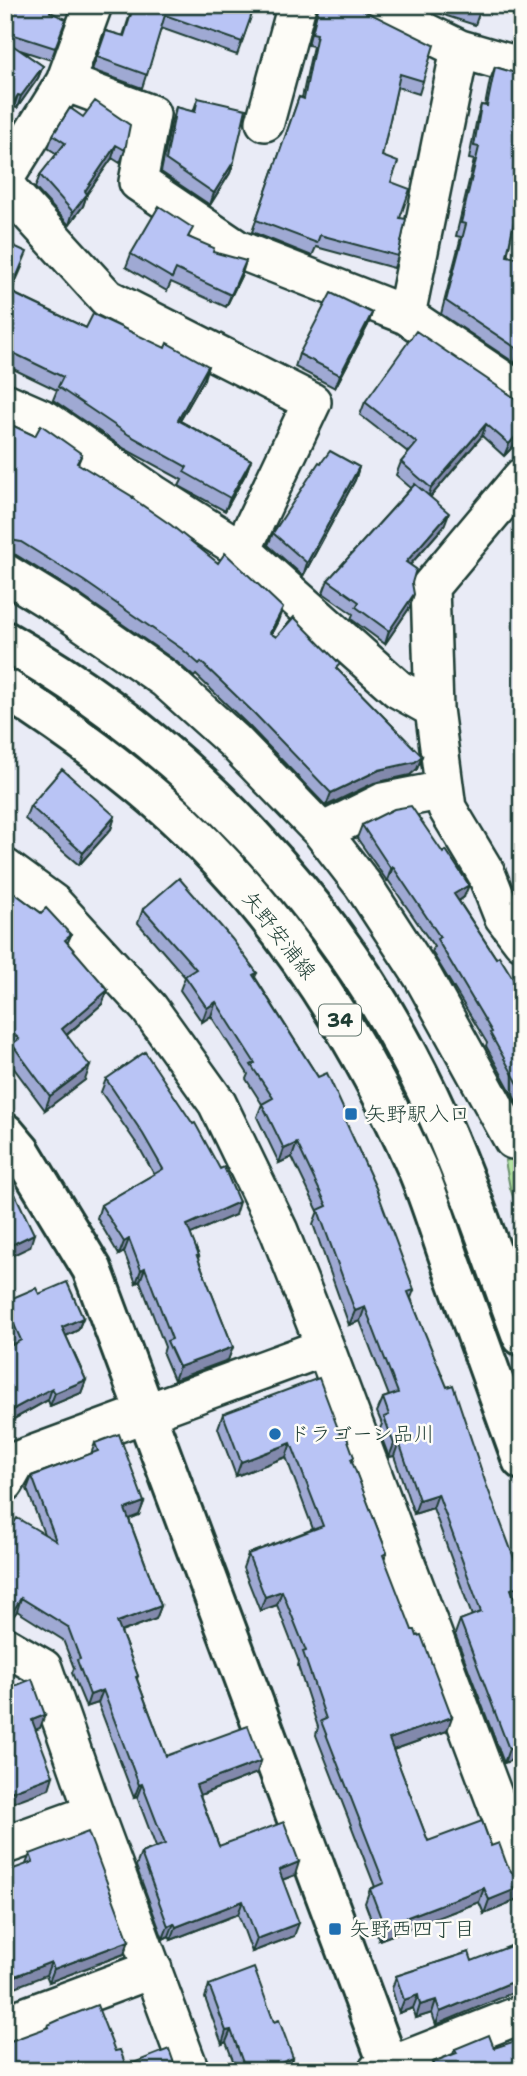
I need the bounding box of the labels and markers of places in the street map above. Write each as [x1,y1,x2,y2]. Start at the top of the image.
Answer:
place label: 矢野駅入口 [365,1100,470,1128]
marker: 矢野駅入口 [343,1106,359,1122]
place label: ドラゴーン品川 [289,1420,435,1448]
marker: ドラゴーン品川 [267,1426,283,1442]
place label: 矢野西四丁目 [349,1915,475,1943]
marker: 矢野西四丁目 [327,1921,343,1937]

